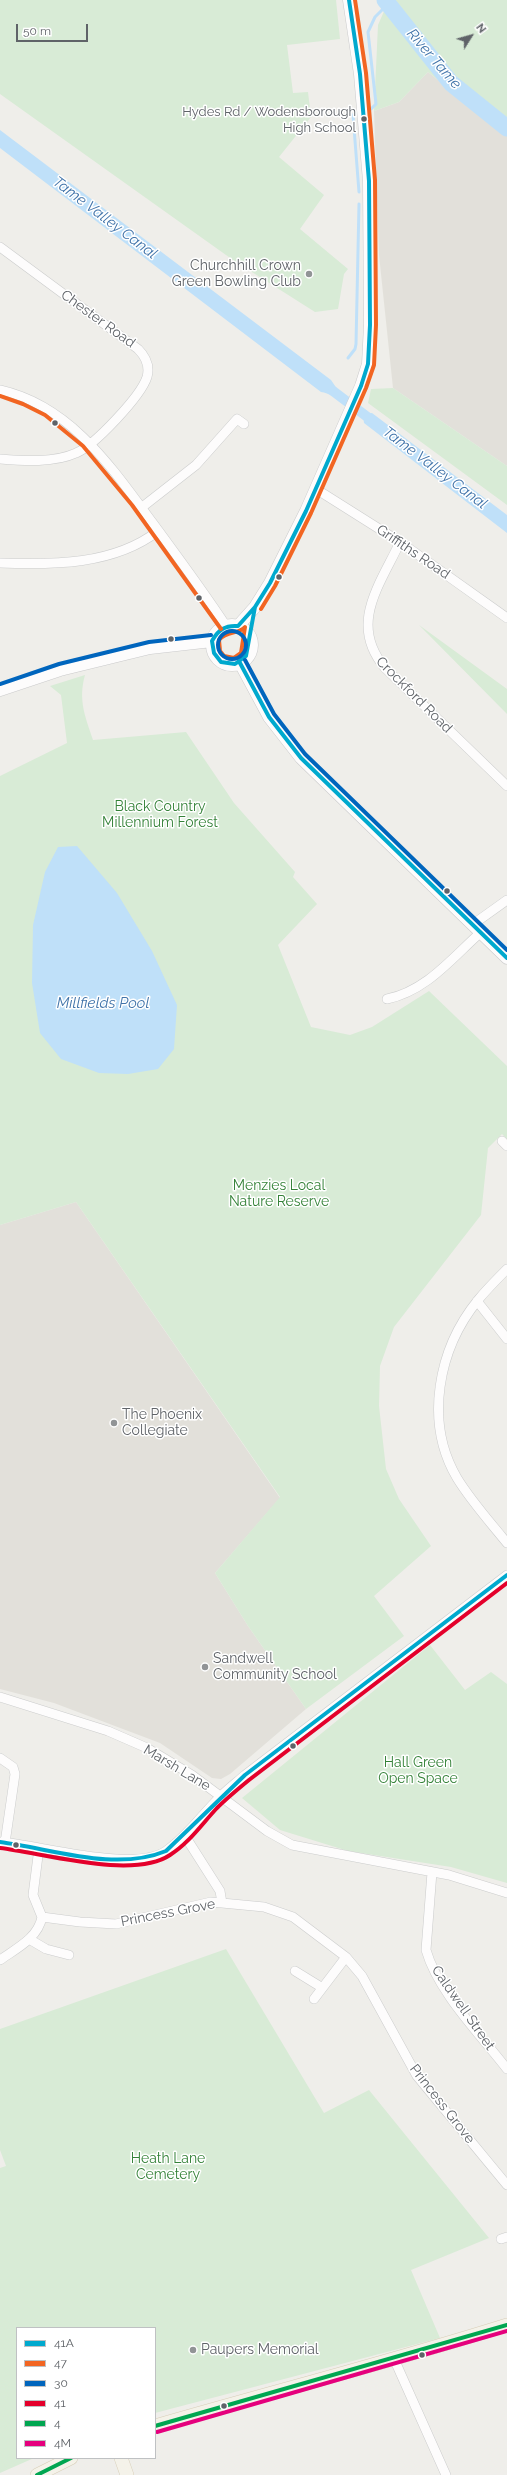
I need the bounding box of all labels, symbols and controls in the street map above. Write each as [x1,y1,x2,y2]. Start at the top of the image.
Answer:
scale bar [18,16,90,42]
north arrow [451,16,491,56]
text: N [473,21,489,36]
text: 50 m [23,24,51,38]
water label: River Tame [403,25,465,93]
place label: Hydes Rd / Wodensborough High School [182,104,356,135]
marker: Hydes Rd / Wodensborough High School [359,114,369,124]
water label: Tame Valley Canal [49,173,161,263]
place label: Churchhill Crown Green Bowling Club [172,258,301,290]
marker: Churchhill Crown Green Bowling Club [304,269,314,279]
street label: Chester Road [58,286,138,352]
unlabelled marker [50,418,60,428]
water label: Tame Valley Canal [379,423,491,513]
street label: Griffiths Road [373,521,453,583]
unlabelled marker [274,572,284,582]
unlabelled marker [194,593,204,603]
unlabelled marker [166,634,176,644]
street label: Crockford Road [372,653,456,737]
park label: Black Country Millennium Forest [102,799,218,832]
unlabelled marker [442,886,452,896]
water label: Millfields Pool [57,994,149,1012]
park label: Menzies Local Nature Reserve [229,1178,329,1210]
place label: The Phoenix Collegiate [122,1407,202,1440]
marker: The Phoenix Collegiate [109,1418,119,1428]
place label: Sandwell Community School [213,1651,337,1684]
marker: Sandwell Community School [200,1662,210,1672]
street label: Marsh Lane [140,1741,214,1795]
unlabelled marker [288,1741,298,1751]
park label: Hall Green Open Space [378,1755,458,1788]
unlabelled marker [11,1840,21,1850]
street label: Princess Grove [119,1896,217,1930]
street label: Caldwell Street [428,1963,498,2053]
street label: Princess Grove [406,2061,478,2147]
park label: Heath Lane Cemetery [131,2151,205,2184]
legend [16,2327,156,2459]
text: 41A [54,2336,74,2350]
place label: Paupers Memorial [201,2342,319,2358]
marker: Paupers Memorial [188,2345,198,2355]
unlabelled marker [417,2350,427,2360]
text: 47 [54,2356,67,2370]
text: 30 [54,2376,68,2390]
text: 41 [54,2396,66,2410]
unlabelled marker [219,2401,229,2411]
text: 4 [54,2416,61,2430]
text: 4M [54,2436,71,2450]

